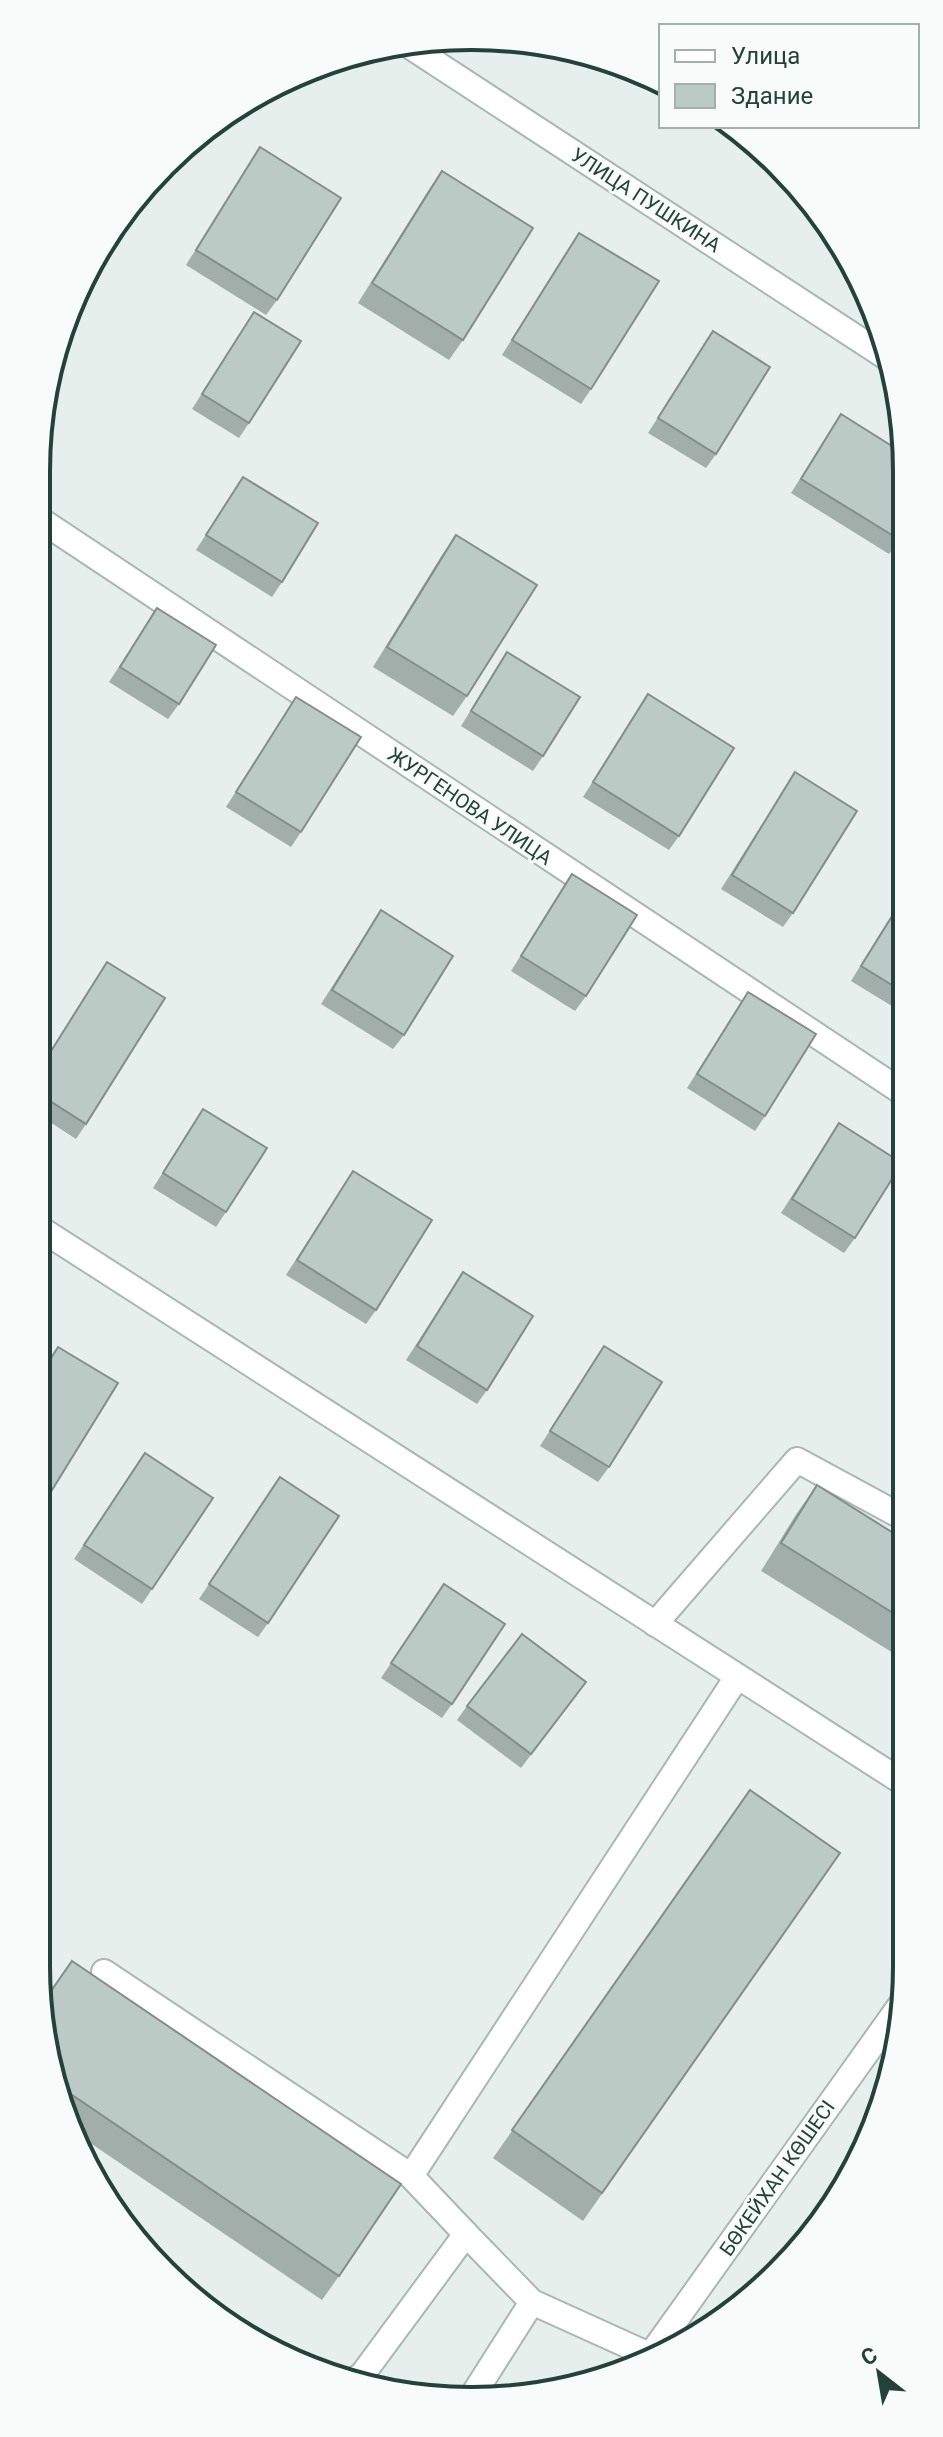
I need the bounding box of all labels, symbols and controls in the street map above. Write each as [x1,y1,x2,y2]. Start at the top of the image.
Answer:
legend [659,24,919,128]
text: Улица [731,42,800,70]
text: Здание [731,82,813,110]
street label: УЛИЦА ПУШКИНА [567,143,725,257]
street label: ЖУРГЕНОВА УЛИЦА [383,742,557,870]
street label: БӨКЕЙХАН КӨШЕСІ [714,2096,840,2260]
north arrow [839,2333,919,2413]
text: С [856,2342,882,2371]

